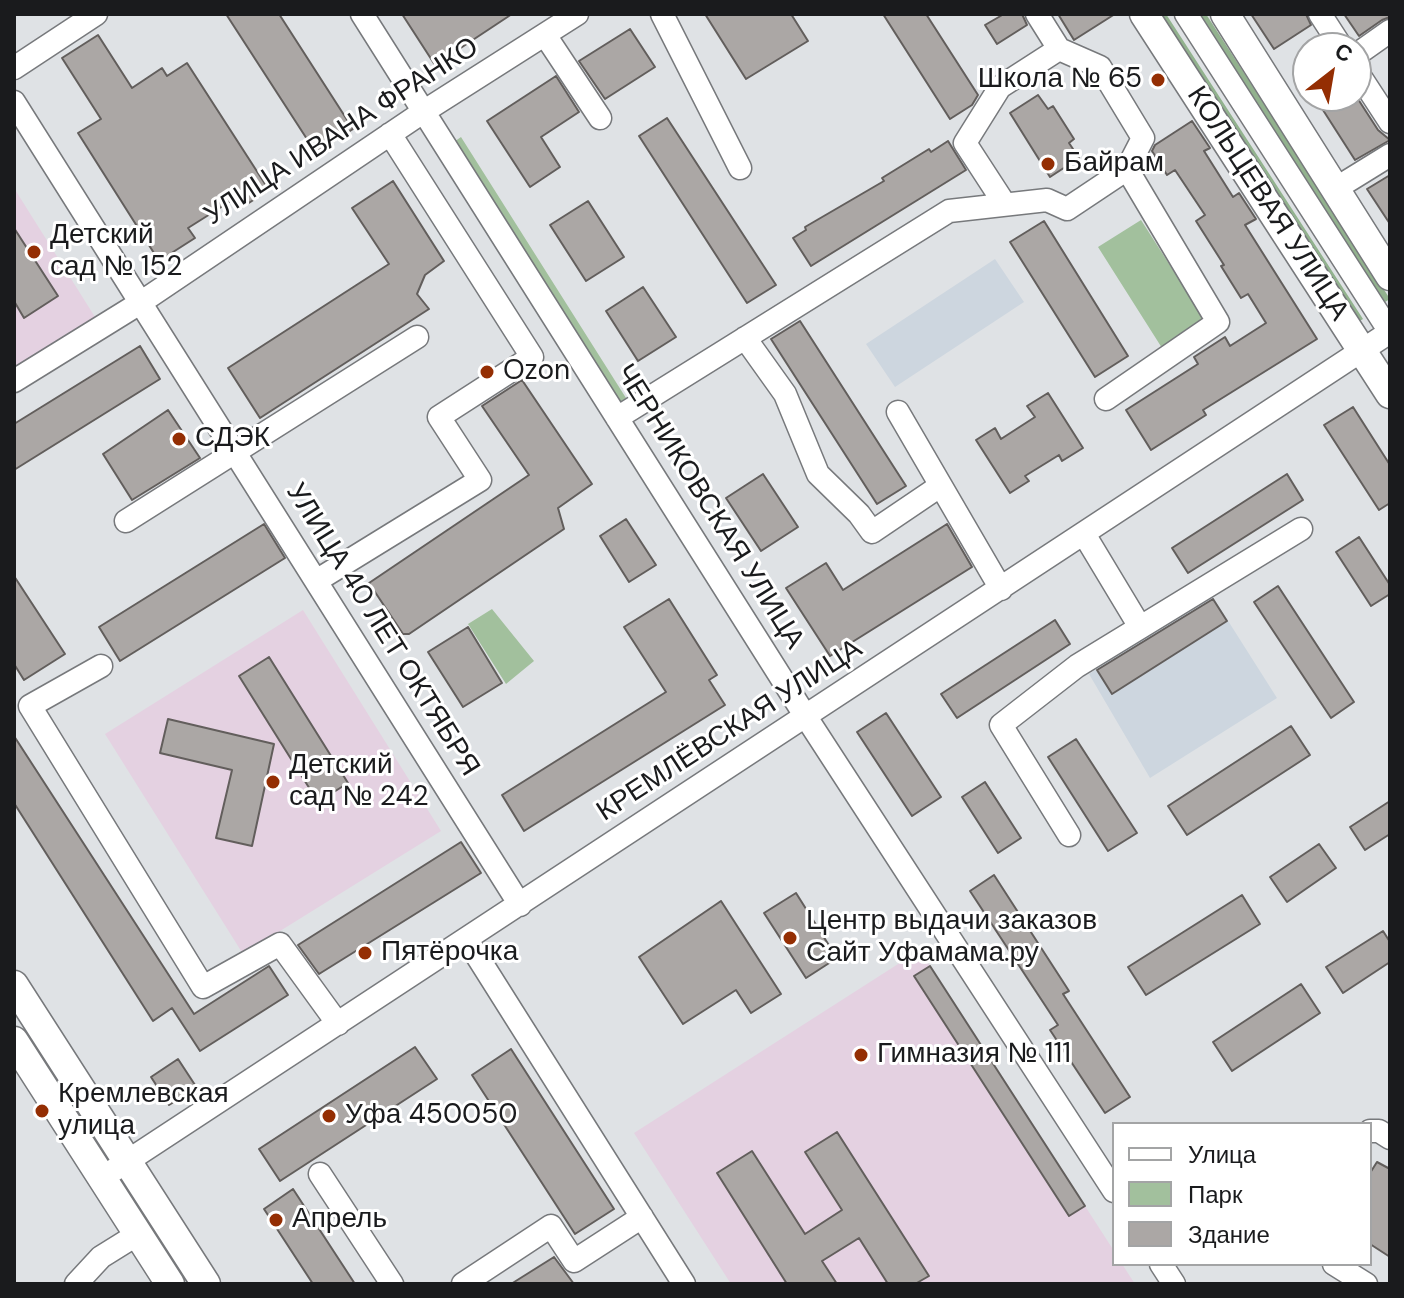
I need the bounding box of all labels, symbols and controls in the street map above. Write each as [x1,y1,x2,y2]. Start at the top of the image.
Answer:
street label: УЛИЦА ИВАНА ФРАНКО [199,31,485,233]
north arrow [1292,32,1372,112]
text: С [1329,36,1358,69]
place label: Школа № 65 [978,63,1142,97]
marker: Школа № 65 [1149,71,1167,89]
street label: КОЛЬЦЕВАЯ УЛИЦА [1179,81,1355,327]
place label: Байрам [1064,147,1164,181]
marker: Байрам [1039,155,1057,173]
place label: Детский сад № 152 [50,219,182,285]
marker: Детский сад № 152 [25,243,43,261]
place label: Ozon [503,355,570,389]
street label: ЧЕРНИКОВСКАЯ УЛИЦА [607,358,811,656]
marker: Ozon [478,363,496,381]
place label: СДЭК [195,422,270,456]
marker: СДЭК [170,430,188,448]
street label: УЛИЦА 40 ЛЕТ ОКТЯБРЯ [278,477,486,783]
street label: КРЕМЛЁВСКАЯ УЛИЦА [591,633,869,829]
place label: Детский сад № 242 [289,749,429,815]
marker: Детский сад № 242 [264,773,282,791]
place label: Центр выдачи заказов Сайт Уфамама.ру [806,905,1097,971]
marker: Центр выдачи заказов Сайт Уфамама.ру [781,929,799,947]
place label: Пятёрочка [381,936,518,970]
marker: Пятёрочка [356,944,374,962]
place label: Гимназия № 111 [877,1038,1071,1072]
marker: Гимназия № 111 [852,1046,870,1064]
place label: Кремлевская улица [58,1078,229,1144]
place label: Уфа 450050 [345,1099,517,1133]
marker: Кремлевская улица [33,1102,51,1120]
marker: Уфа 450050 [320,1107,338,1125]
legend [1112,1122,1372,1266]
text: Улица [1188,1139,1256,1170]
text: Парк [1188,1179,1242,1210]
place label: Апрель [292,1203,387,1237]
marker: Апрель [267,1211,285,1229]
text: Здание [1188,1219,1270,1250]

